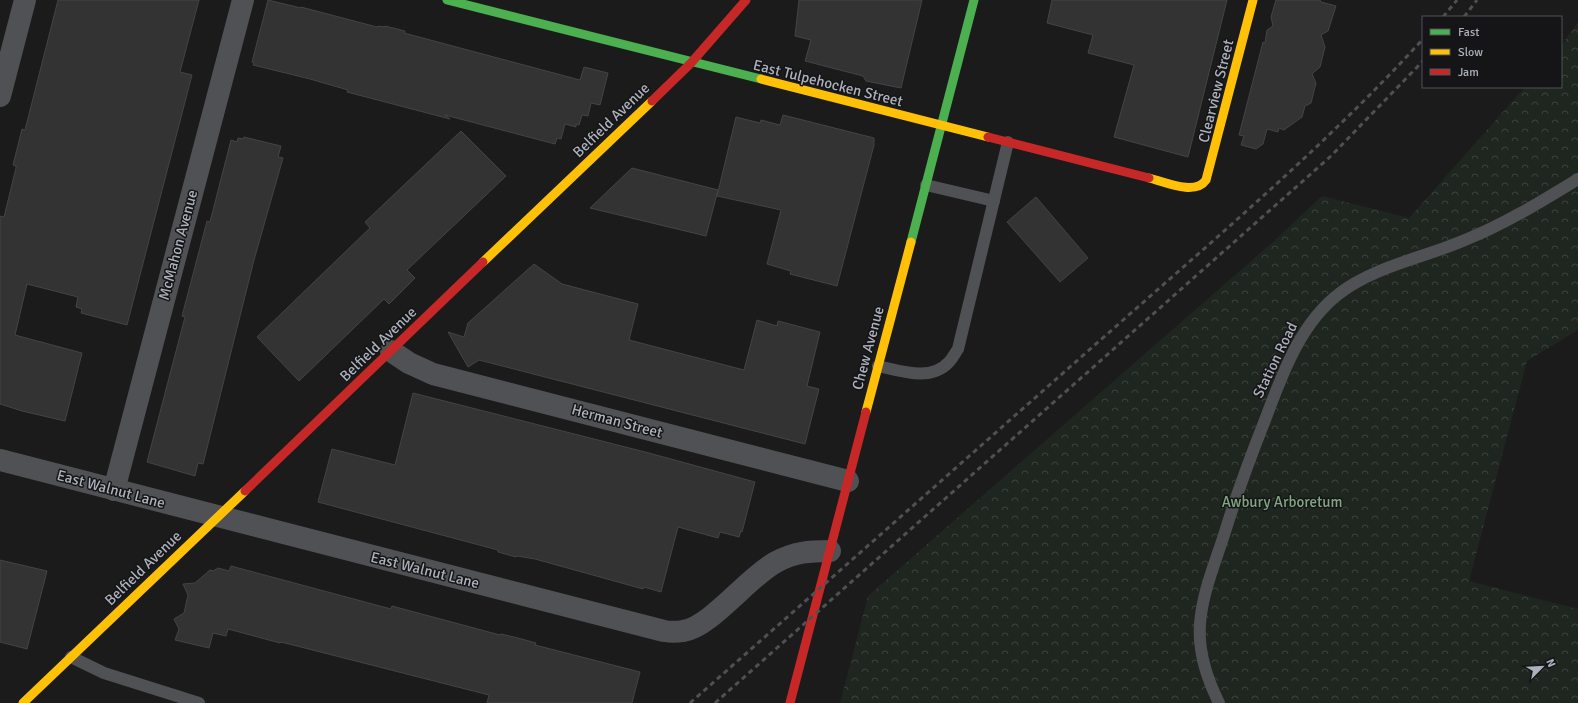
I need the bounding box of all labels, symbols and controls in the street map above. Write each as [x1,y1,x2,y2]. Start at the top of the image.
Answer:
legend [1422,16,1562,88]
text: Fast [1458,25,1479,40]
street label: Clearview Street [1194,38,1238,144]
text: Slow [1458,45,1483,60]
street label: East Tulpehocken Street [751,56,905,110]
text: Jam [1458,65,1479,80]
street label: Belfield Avenue [569,79,653,161]
street label: McMahon Avenue [155,188,201,302]
street label: Belfield Avenue [336,303,420,385]
street label: Chew Avenue [848,304,888,392]
street label: Station Road [1249,319,1301,401]
street label: Herman Street [570,400,664,442]
street label: East Walnut Lane [55,466,167,512]
park label: Awbury Arboretum [1222,493,1342,511]
street label: Belfield Avenue [101,527,185,609]
street label: East Walnut Lane [369,548,481,592]
north arrow [1522,647,1562,687]
text: N [1543,657,1558,669]

